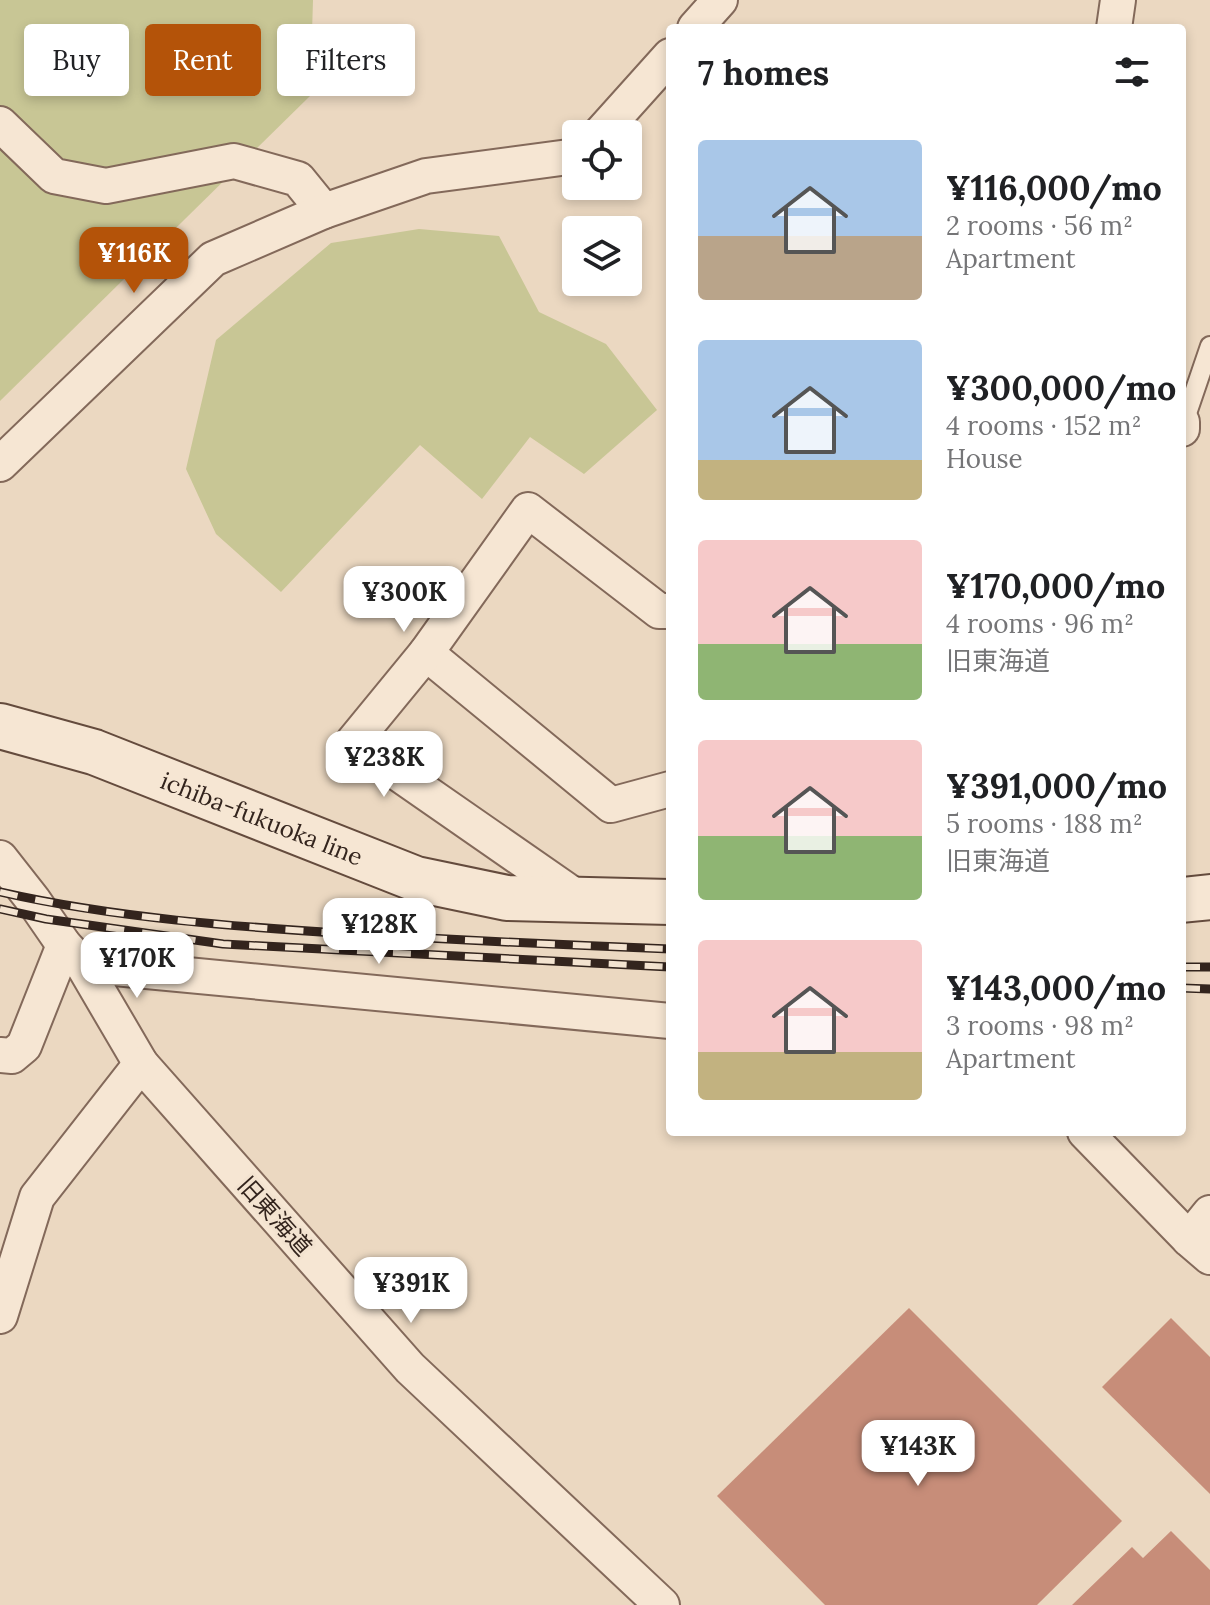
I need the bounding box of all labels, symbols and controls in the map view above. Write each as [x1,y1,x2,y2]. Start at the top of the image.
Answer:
chip: Buy [24,24,129,96]
chip: Rent [145,24,261,96]
chip: Filters [277,24,415,96]
icon: filters [1110,50,1154,94]
text: 7 homes [698,51,829,94]
map controls [562,120,642,296]
button: locate [562,120,642,200]
text: ¥116,000/mo [946,166,1162,209]
icon: home [762,172,858,268]
text: 2 rooms · 56 m² [946,209,1133,242]
button: layers [562,216,642,296]
pin: ¥116K [78,227,190,295]
text: ¥116K [97,236,171,269]
text: Apartment [946,242,1076,275]
text: ¥300,000/mo [946,366,1176,409]
icon: home [762,372,858,468]
text: 4 rooms · 152 m² [946,409,1142,442]
text: House [946,442,1023,475]
text: ¥170,000/mo [946,564,1165,607]
pin: ¥300K [348,566,460,634]
icon: home [762,572,858,668]
text: ¥300K [362,575,446,608]
text: 4 rooms · 96 m² [946,607,1134,640]
text: 旧東海道 [946,644,1050,677]
pin: ¥238K [328,731,440,799]
text: ¥238K [344,740,424,773]
street label: ichiba-fukuoka line [156,764,367,872]
text: ¥391,000/mo [946,764,1167,807]
icon: home [762,772,858,868]
text: 5 rooms · 188 m² [946,807,1143,840]
text: 旧東海道 [946,844,1050,877]
pin: ¥128K [323,898,435,966]
text: ¥128K [341,907,417,940]
pin: ¥170K [81,932,193,1000]
text: ¥170K [99,941,175,974]
text: ¥143,000/mo [946,966,1166,1009]
icon: home [762,972,858,1068]
text: 3 rooms · 98 m² [946,1009,1134,1042]
text: Apartment [946,1042,1076,1075]
street label: 旧東海道 [231,1170,319,1262]
pin: ¥391K [355,1257,467,1325]
text: ¥391K [372,1266,450,1299]
pin: ¥143K [862,1420,974,1488]
text: ¥143K [880,1429,956,1462]

